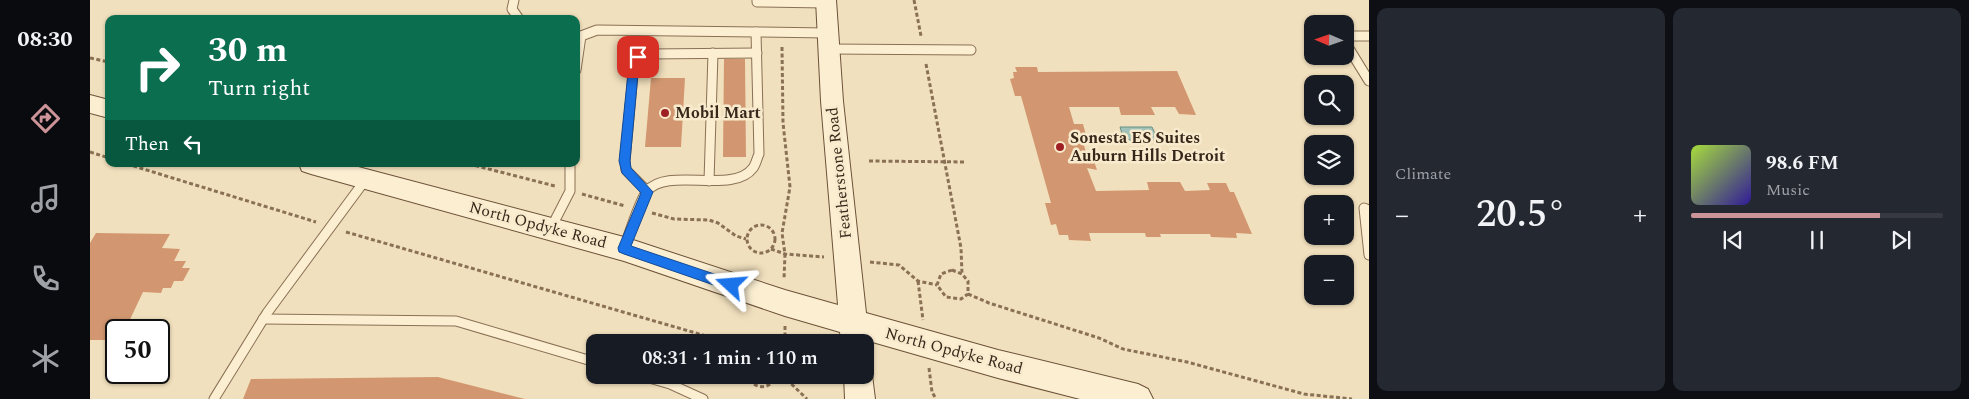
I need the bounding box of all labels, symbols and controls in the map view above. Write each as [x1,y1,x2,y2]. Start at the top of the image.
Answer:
north arrow [1304,15,1354,65]
map controls [1304,15,1354,305]
text: 08:30 [17,23,73,56]
text: 30 m [208,24,288,77]
icon: right [125,35,190,100]
pin [617,36,659,78]
icon: arrive [624,43,652,71]
text: Turn right [208,72,310,105]
button: search [1304,75,1354,125]
icon: directions [28,101,63,136]
place label: Mobil Mart [675,101,761,125]
street label: Featherstone Road [820,106,858,240]
marker: Mobil Mart [659,107,671,119]
place label: Sonesta ES Suites Auburn Hills Detroit [1070,126,1225,168]
text: Then [125,130,169,159]
icon: left [179,130,207,158]
button: layers [1304,135,1354,185]
marker: Sonesta ES Suites Auburn Hills Detroit [1054,141,1066,153]
text: 98.6 FM [1766,149,1839,178]
text: Climate [1395,162,1451,186]
text: Music [1766,178,1810,202]
icon: music [28,181,63,216]
text: 20.5° [1476,186,1566,244]
text: − [1395,194,1409,237]
text: + [1633,194,1647,237]
street label: North Opdyke Road [466,195,610,255]
button: + [1304,195,1354,245]
icon: previous [1719,226,1747,254]
icon: pause [1803,226,1831,254]
icon: next [1887,226,1915,254]
button: − [1304,255,1354,305]
position arrow [704,258,756,310]
icon: phone [28,261,63,296]
speed limit sign: 50 [105,319,170,384]
street label: North Opdyke Road [882,321,1026,381]
icon: climate [28,341,63,376]
text: 08:31 · 1 min · 110 m [642,344,818,373]

